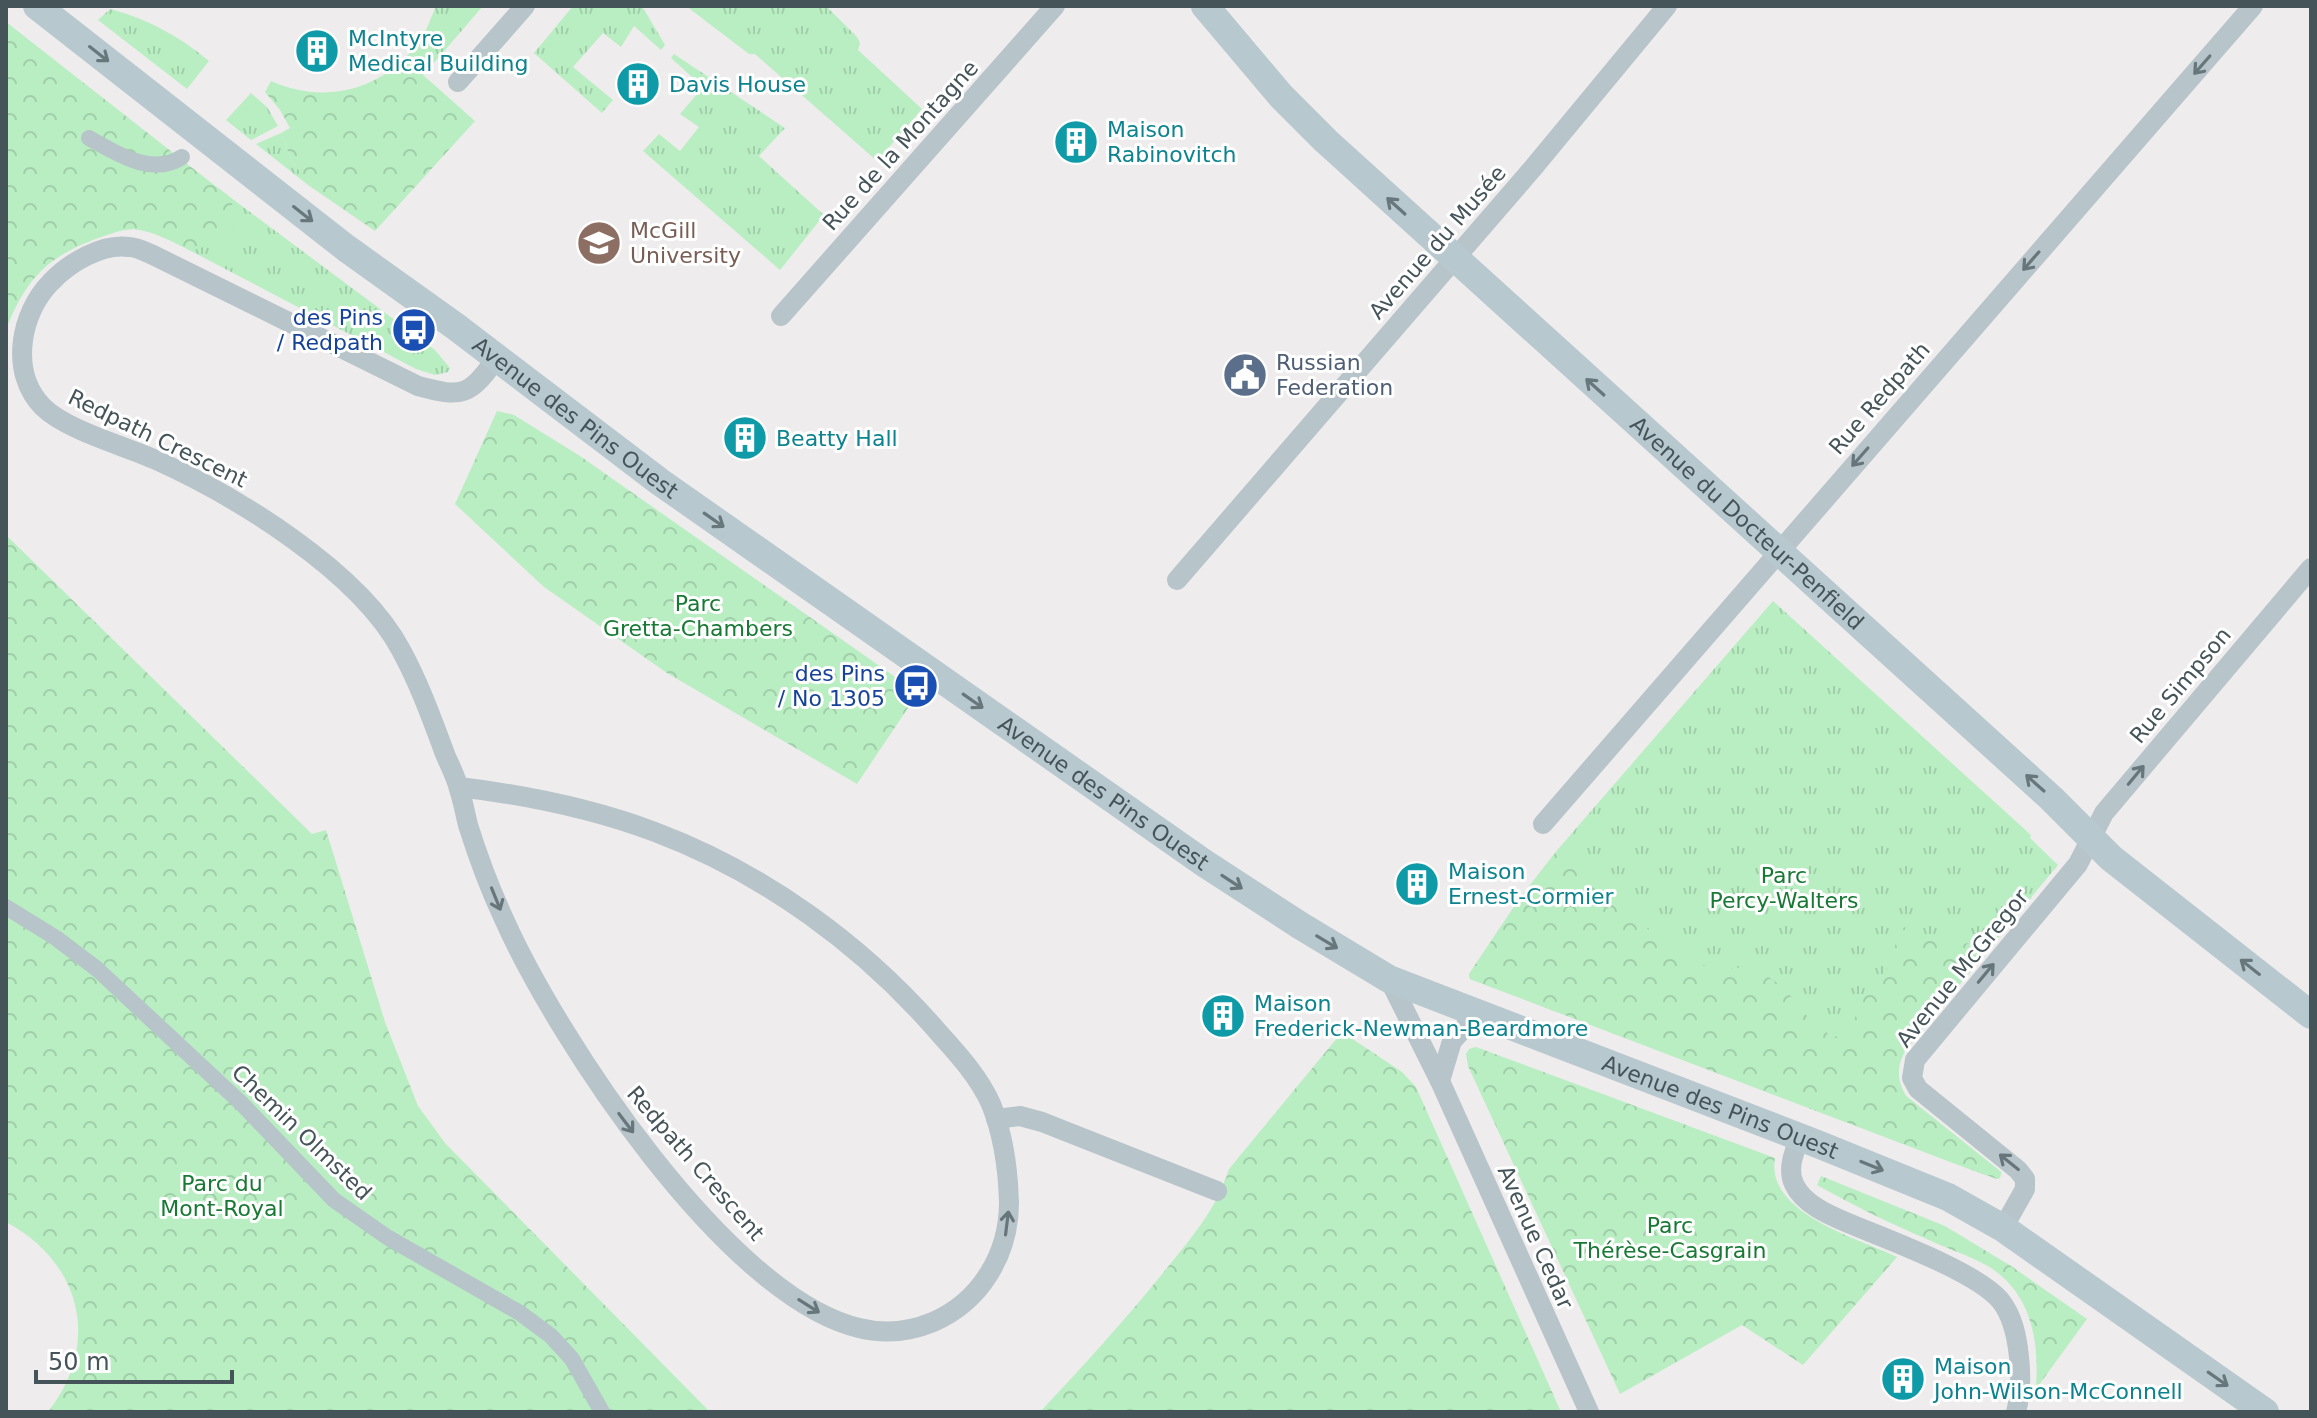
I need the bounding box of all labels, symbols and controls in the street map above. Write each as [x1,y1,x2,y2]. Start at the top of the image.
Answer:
place label: McIntyre Medical Building [348,26,529,76]
building icon: McIntyre Medical Building [293,27,341,75]
one-way arrow [87,46,109,63]
one-way arrow [2193,54,2211,74]
street label: Rue de la Montagne [818,55,983,235]
building icon: Davis House [614,60,662,108]
place label: Davis House [669,72,806,97]
place label: Maison Rabinovitch [1107,117,1237,167]
building icon: Maison Rabinovitch [1052,118,1100,166]
street label: Avenue du Musée [1364,161,1511,324]
one-way arrow [1386,196,1406,215]
one-way arrow [292,206,313,223]
place label: McGill University [630,218,741,268]
school or university icon: McGill University [575,219,623,267]
one-way arrow [2022,250,2040,270]
place label: des Pins / Redpath [277,305,383,355]
bus stop icon: des Pins / Redpath [390,306,438,354]
street label: Avenue des Pins Ouest [468,332,683,504]
street label: Rue Redpath [1824,337,1935,460]
place label: Russian Federation [1276,350,1393,400]
public building icon: Russian Federation [1221,351,1269,399]
one-way arrow [1585,379,1605,397]
street label: Redpath Crescent [64,384,252,493]
street label: Avenue du Docteur-Penfield [1625,411,1869,635]
building icon: Beatty Hall [721,414,769,462]
place label: Beatty Hall [776,426,898,451]
one-way arrow [1851,446,1869,466]
one-way arrow [702,512,724,528]
park label: Parc Gretta-Chambers [603,591,793,641]
street label: Rue Simpson [2125,622,2236,748]
place label: des Pins / No 1305 [778,661,885,711]
bus stop icon: des Pins / No 1305 [892,662,940,710]
one-way arrow [961,693,983,709]
street label: Avenue des Pins Ouest [994,711,1214,876]
one-way arrow [2127,765,2145,785]
one-way arrow [2025,775,2045,793]
place label: Maison Ernest-Cormier [1448,859,1615,909]
building icon: Maison Ernest-Cormier [1393,860,1441,908]
park label: Parc Percy-Walters [1710,863,1858,913]
one-way arrow [1220,875,1243,891]
street label: Avenue McGregor [1891,884,2034,1052]
one-way arrow [489,886,504,911]
one-way arrow [1315,934,1338,950]
one-way arrow [2240,958,2261,976]
one-way arrow [1977,963,1995,984]
place label: Maison Frederick-Newman-Beardmore [1254,991,1588,1041]
building icon: Maison Frederick-Newman-Beardmore [1199,992,1247,1040]
street label: Avenue des Pins Ouest [1599,1050,1842,1164]
street label: Chemin Olmsted [227,1060,376,1205]
street label: Redpath Crescent [622,1081,770,1246]
one-way arrow [618,1112,635,1134]
one-way arrow [1999,1154,2020,1171]
one-way arrow [1860,1160,1884,1174]
street label: Avenue Cedar [1493,1162,1579,1314]
park label: Parc du Mont-Royal [160,1171,284,1221]
one-way arrow [999,1210,1014,1237]
park label: Parc Thérèse-Casgrain [1573,1213,1766,1263]
one-way arrow [798,1297,820,1314]
scale bar [36,1334,232,1384]
text: 50 m [48,1348,110,1376]
place label: Maison John-Wilson-McConnell [1932,1354,2183,1404]
building icon: Maison John-Wilson-McConnell [1879,1355,1927,1403]
one-way arrow [2206,1371,2228,1387]

